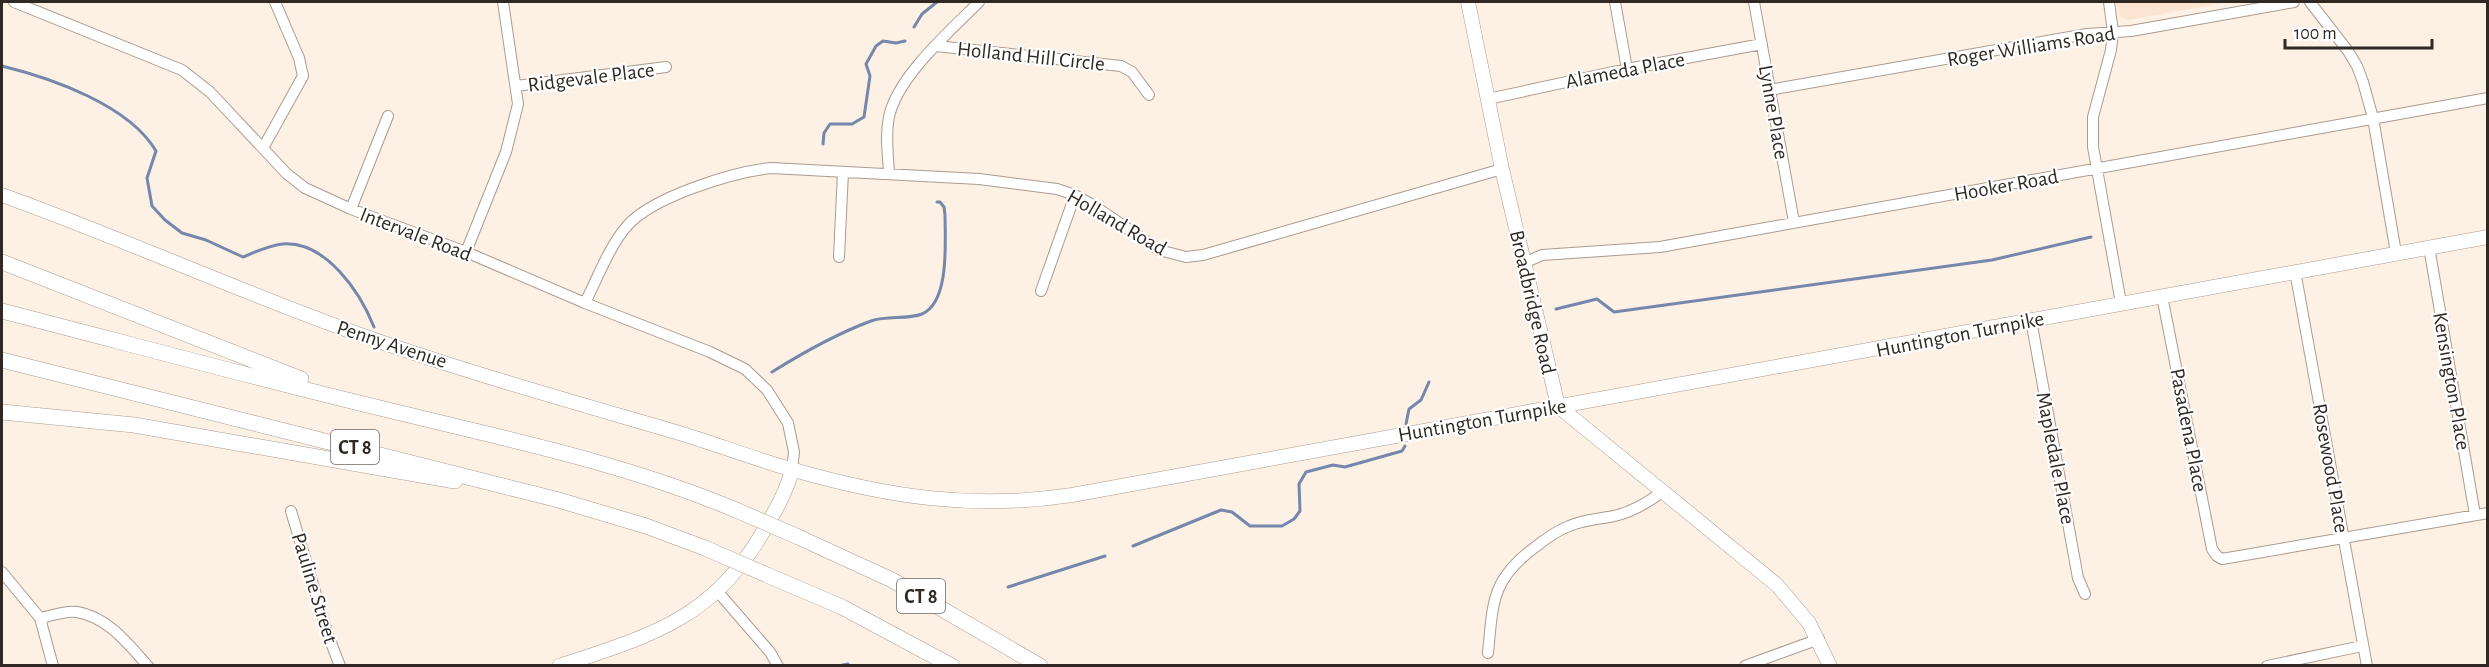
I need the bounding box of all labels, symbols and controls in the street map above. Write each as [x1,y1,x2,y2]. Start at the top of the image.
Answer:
scale bar [2285,12,2432,50]
street label: Roger Williams Road [1946,23,2117,70]
text: 100 m [2294,25,2337,43]
street label: Holland Hill Circle [956,38,1106,75]
street label: Alameda Place [1564,49,1686,92]
street label: Ridgevale Place [526,59,656,96]
street label: Lynne Place [1755,63,1792,161]
street label: Hooker Road [1952,166,2060,205]
street label: Holland Road [1063,186,1170,259]
street label: Intervale Road [357,204,475,265]
street label: Broadbridge Road [1506,228,1559,376]
street label: Huntington Turnpike [1874,308,2046,361]
street label: Kensington Place [2429,310,2474,452]
street label: Penny Avenue [334,317,450,372]
street label: Pasadena Place [2166,366,2211,494]
street label: Mapledale Place [2032,390,2079,526]
street label: Huntington Turnpike [1396,395,1568,446]
street label: Rosewood Place [2309,402,2352,534]
road number: CT 8 [331,430,379,464]
street label: Pauline Street [288,530,341,646]
road number: CT 8 [897,579,945,613]

